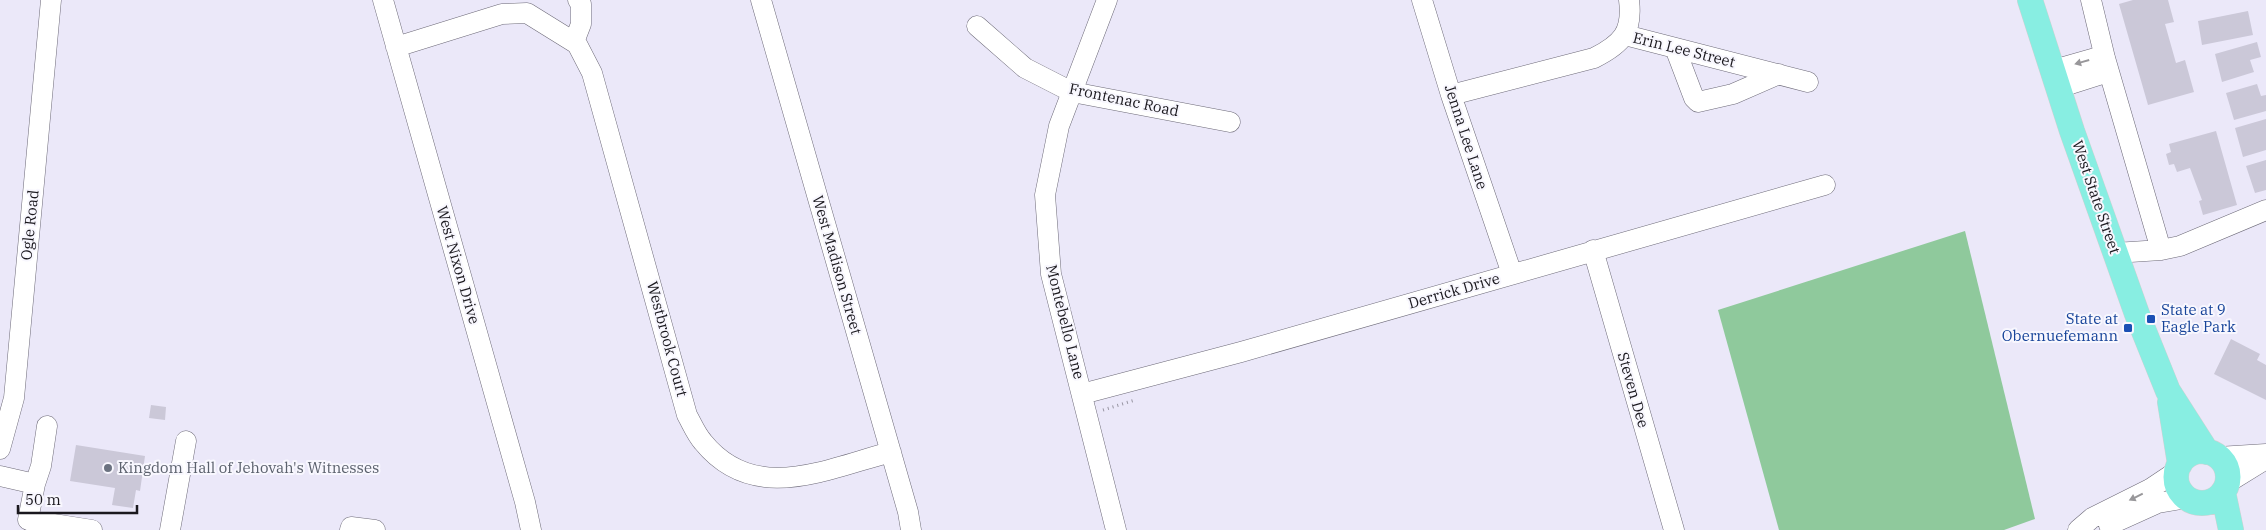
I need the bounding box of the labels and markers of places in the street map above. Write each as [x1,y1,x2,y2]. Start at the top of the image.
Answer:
place label: State at 9 Eagle Park [2161,300,2236,336]
place label: State at Obernuefemann [2002,309,2118,345]
marker: State at 9 Eagle Park [2145,313,2157,325]
marker: State at Obernuefemann [2122,322,2134,334]
place label: Kingdom Hall of Jehovah's Witnesses [118,458,379,477]
marker: Kingdom Hall of Jehovah's Witnesses [102,462,114,474]

